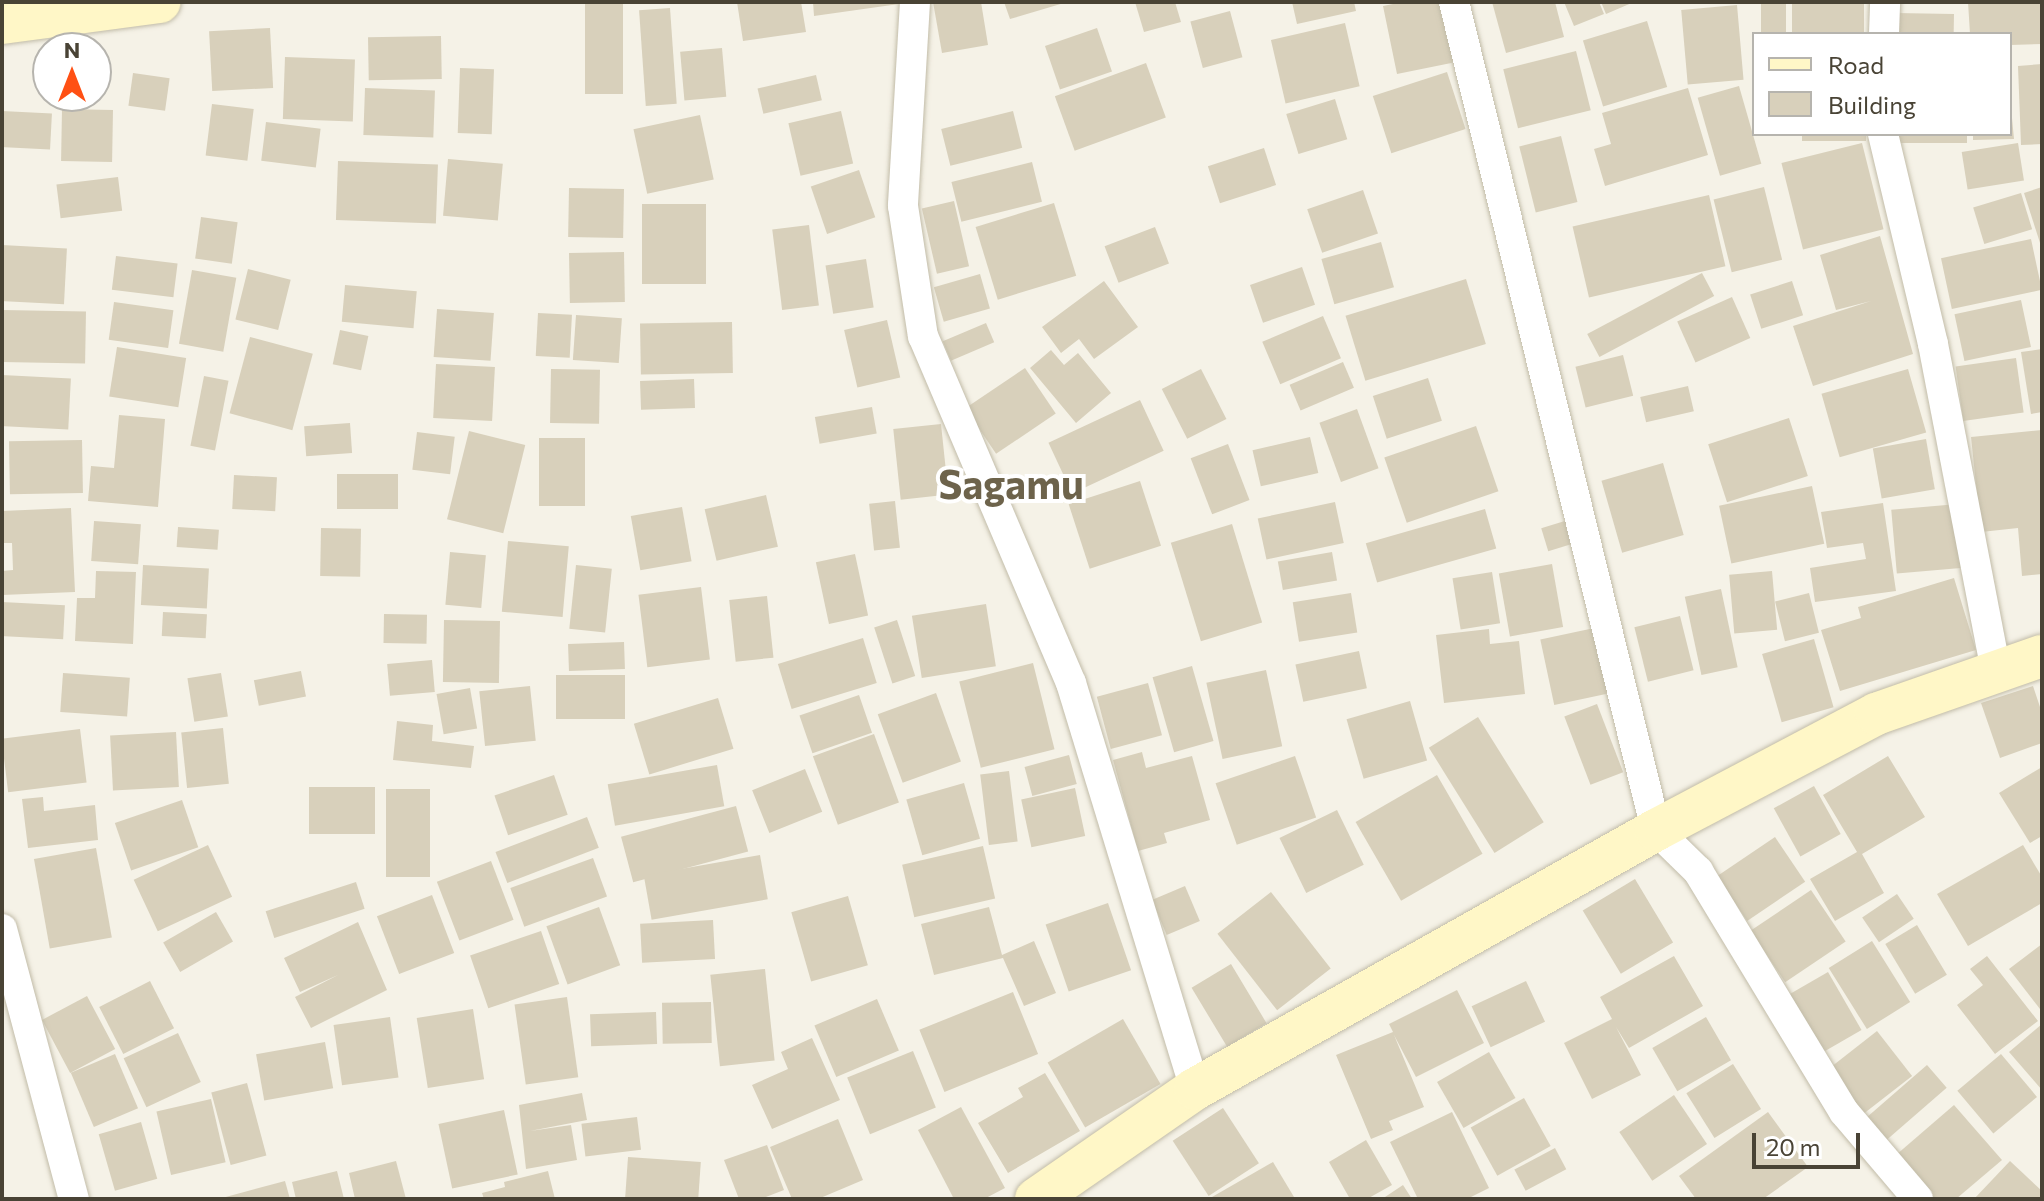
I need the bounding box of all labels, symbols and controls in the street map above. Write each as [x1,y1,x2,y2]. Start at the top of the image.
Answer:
north arrow [32,32,112,112]
legend [1752,32,2012,136]
text: N [64,36,80,63]
text: Road [1828,50,1884,79]
text: Building [1828,90,1916,119]
district label: Sagamu [938,459,1084,507]
scale bar [1756,1117,1864,1167]
text: 20 m [1766,1132,1820,1161]

